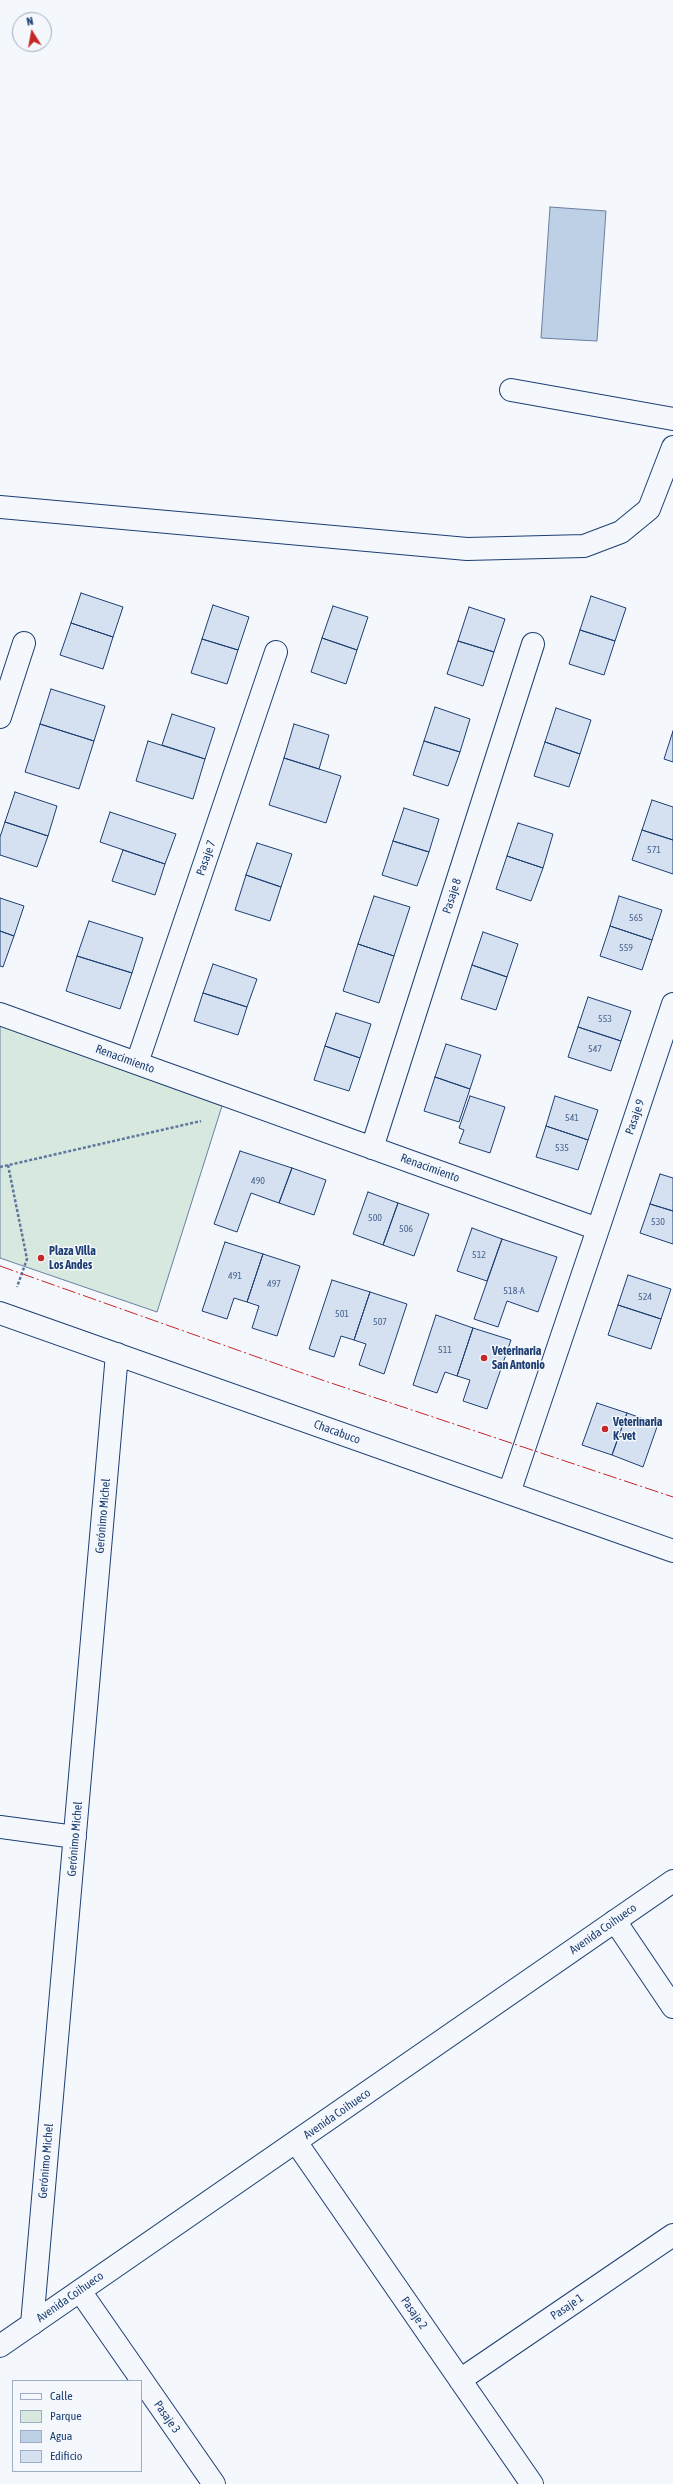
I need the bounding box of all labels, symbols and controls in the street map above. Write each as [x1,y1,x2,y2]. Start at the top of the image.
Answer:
north arrow [12,12,52,52]
text: N [26,15,34,28]
street label: Pasaje 7 [193,838,219,878]
house number: 571 [647,844,661,856]
street label: Pasaje 8 [440,876,464,916]
house number: 565 [629,912,643,924]
house number: 559 [619,942,633,954]
house number: 553 [598,1013,612,1025]
street label: Renacimiento [94,1042,156,1076]
house number: 547 [588,1043,602,1055]
street label: Pasaje 9 [622,1097,648,1137]
house number: 541 [565,1112,579,1124]
house number: 535 [555,1142,569,1154]
street label: Renacimiento [399,1151,461,1185]
house number: 490 [251,1175,265,1187]
house number: 500 [368,1212,382,1224]
house number: 530 [651,1216,665,1228]
house number: 506 [399,1223,413,1235]
place label: Plaza Villa Los Andes [49,1244,96,1272]
house number: 512 [472,1249,486,1261]
marker: Plaza Villa Los Andes [36,1253,46,1263]
house number: 491 [228,1270,242,1282]
house number: 497 [267,1278,281,1290]
house number: 518-A [503,1285,525,1297]
house number: 524 [638,1291,652,1303]
house number: 501 [335,1308,349,1320]
house number: 507 [373,1316,387,1328]
house number: 511 [438,1344,452,1356]
place label: Veterinaria San Antonio [492,1344,545,1372]
marker: Veterinaria San Antonio [479,1353,489,1363]
place label: Veterinaria K-vet [613,1415,662,1443]
street label: Chacabuco [312,1417,362,1447]
marker: Veterinaria K-vet [600,1424,610,1434]
street label: Gerónimo Michel [93,1478,113,1554]
street label: Gerónimo Michel [65,1801,85,1877]
street label: Avenida Coihueco [567,1901,639,1957]
street label: Avenida Coihueco [301,2086,373,2142]
street label: Gerónimo Michel [36,2123,56,2199]
street label: Avenida Coihueco [34,2269,106,2325]
street label: Pasaje 1 [548,2291,586,2323]
street label: Pasaje 2 [398,2294,430,2332]
legend [12,2380,142,2472]
text: Calle [50,2389,73,2403]
street label: Pasaje 3 [151,2398,183,2436]
text: Parque [50,2409,82,2423]
text: Agua [50,2429,72,2443]
text: Edificio [50,2449,82,2463]

